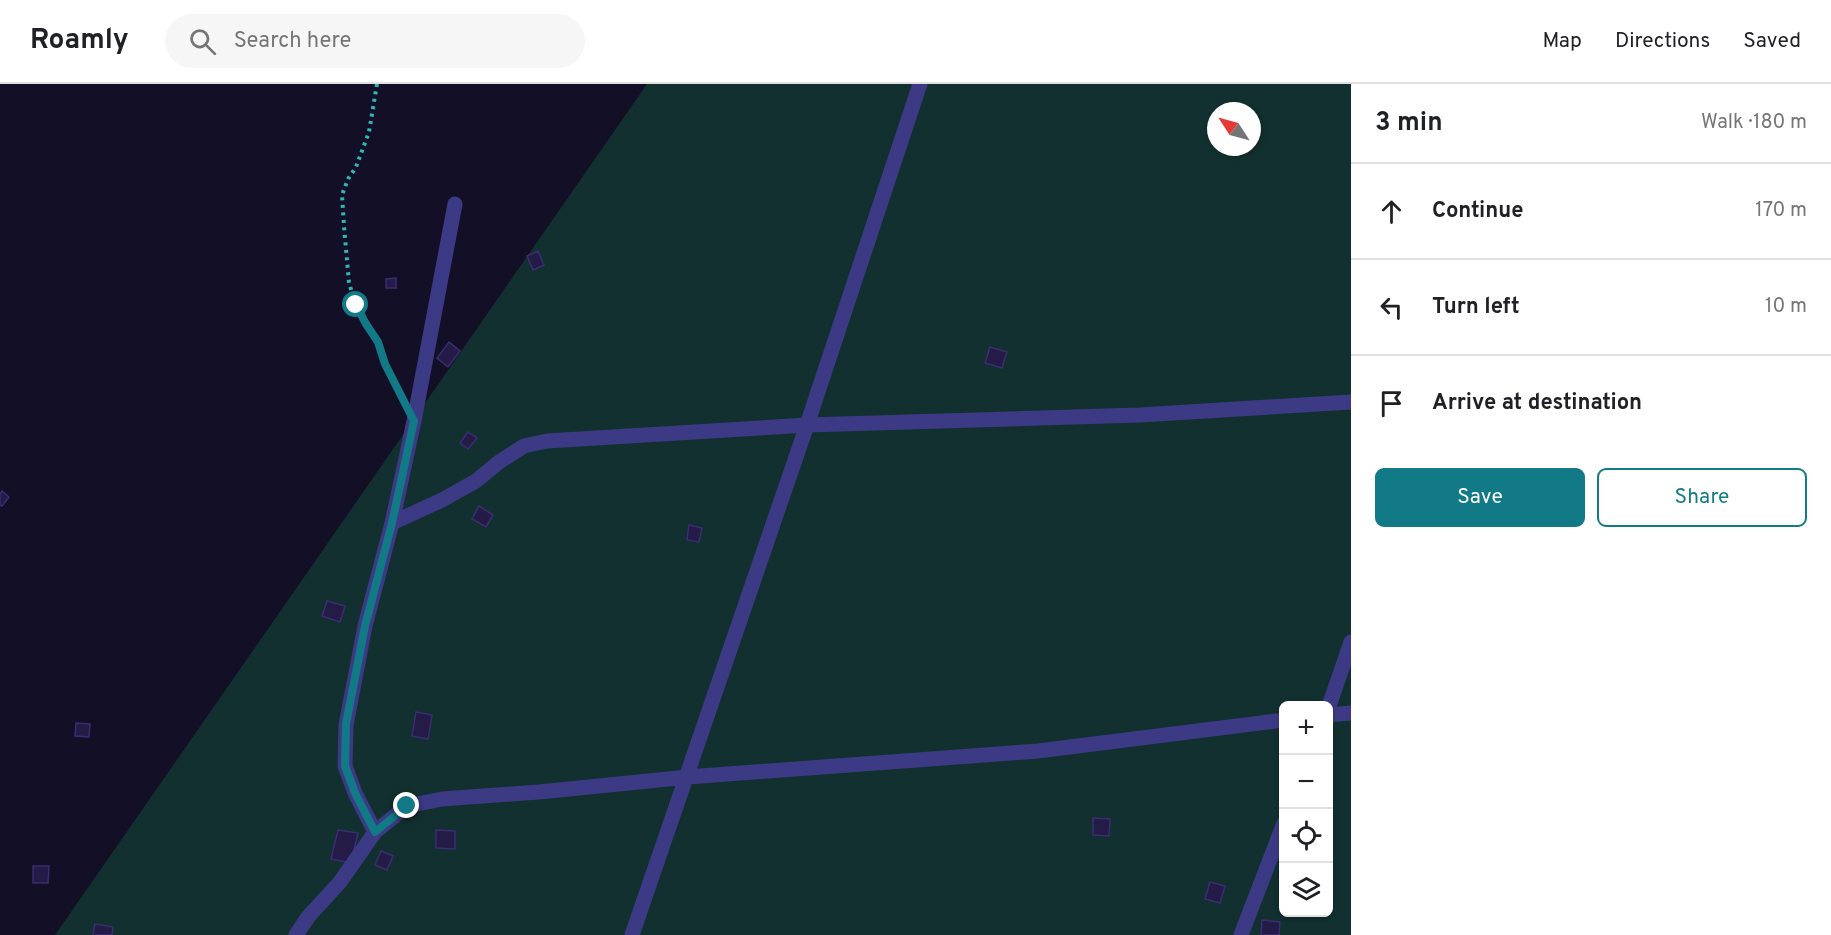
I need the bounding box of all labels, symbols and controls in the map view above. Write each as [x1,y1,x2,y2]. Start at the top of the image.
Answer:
search box [165,14,585,68]
text: Roamly [30,23,129,59]
icon: search [186,25,219,58]
text: Search here [234,28,351,55]
text: Map [1542,28,1582,55]
text: Directions [1615,28,1710,55]
text: Saved [1743,28,1801,55]
north arrow [1207,102,1261,156]
text: 3 min [1375,107,1443,140]
text: Walk · 180 m [1701,110,1807,136]
icon: ahead [1375,195,1408,228]
text: Continue [1432,198,1523,225]
text: 170 m [1755,198,1807,224]
route start [342,291,368,317]
icon: left [1375,291,1408,324]
text: Turn left [1432,294,1520,321]
text: 10 m [1765,294,1807,320]
icon: arrive [1375,387,1408,420]
text: Arrive at destination [1432,390,1642,417]
button: Save [1375,468,1585,527]
button: Share [1597,468,1807,527]
map controls [1279,701,1333,917]
button: + [1279,701,1333,755]
button: − [1279,755,1333,809]
route end [393,792,419,818]
button: locate [1279,809,1333,863]
button: layers [1279,863,1333,917]

